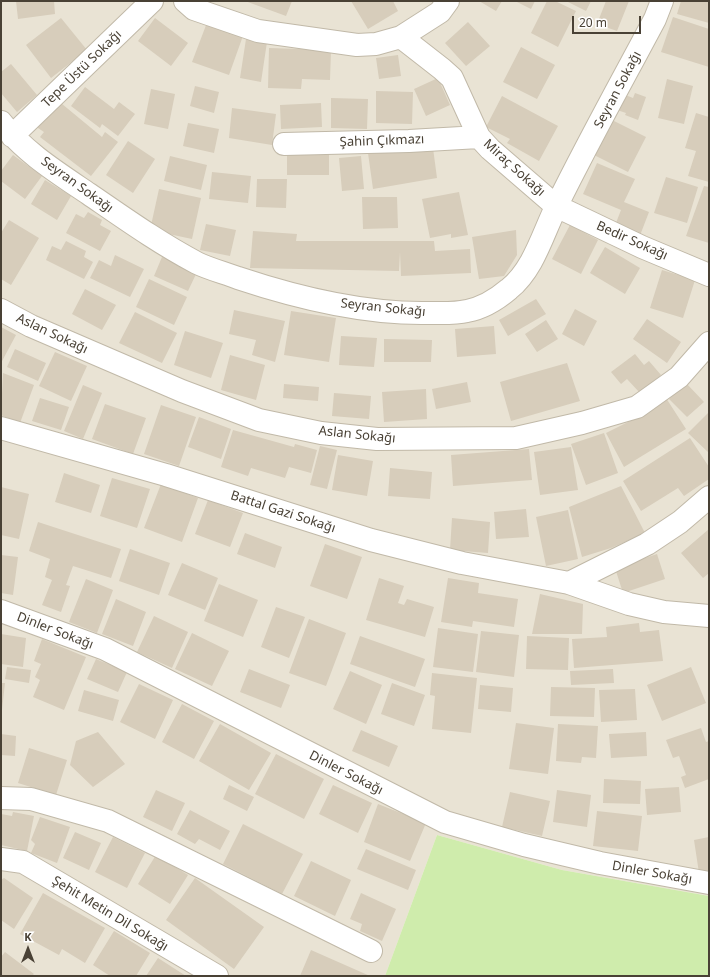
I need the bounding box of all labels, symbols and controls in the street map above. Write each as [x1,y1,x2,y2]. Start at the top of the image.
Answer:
scale bar [574,8,643,34]
text: 20 m [579,14,607,31]
street label: Tepe Üstü Sokağı [39,27,125,111]
street label: Seyran Sokağı [591,49,645,131]
street label: Şahin Çıkmazı [339,132,425,150]
street label: Miraç Sokağı [480,136,548,200]
street label: Seyran Sokağı [38,154,116,216]
street label: Bedir Sokağı [594,218,670,264]
street label: Seyran Sokağı [340,296,426,320]
street label: Aslan Sokağı [14,311,90,357]
street label: Aslan Sokağı [318,423,396,447]
street label: Battal Gazi Sokağı [229,488,337,536]
street label: Dinler Sokağı [14,609,96,653]
street label: Dinler Sokağı [306,748,386,798]
street label: Dinler Sokağı [611,858,693,888]
street label: Şehit Metin Dil Sokağı [49,873,171,955]
north arrow [8,929,48,969]
text: K [24,929,32,944]

